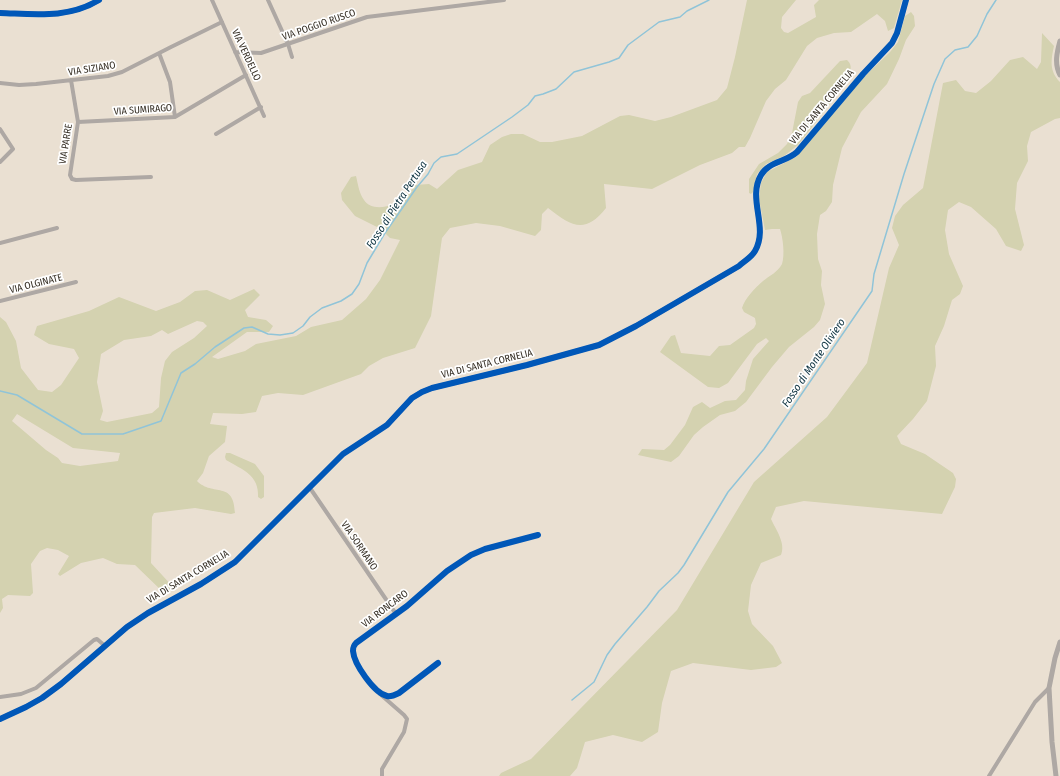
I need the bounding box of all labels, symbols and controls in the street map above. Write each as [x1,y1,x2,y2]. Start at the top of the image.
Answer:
street label: VIA POGGIO RUSCO [281,7,357,43]
street label: VIA VERDELLO [229,27,263,83]
street label: VIA SIZIANO [67,59,117,79]
street label: VIA DI SANTA CORNELIA [787,67,857,147]
street label: VIA SUMIRAGO [113,102,173,118]
street label: VIA PARRE [57,123,75,165]
water label: Fosso di Pietra Pertusa [364,159,430,251]
street label: VIA OLGINATE [8,272,64,296]
water label: Fosso di Monte Oliviero [779,316,849,410]
street label: VIA DI SANTA CORNELIA [440,347,534,381]
street label: VIA SORMANO [338,519,380,573]
street label: VIA DI SANTA CORNELIA [145,548,231,606]
street label: VIA RONCARO [359,588,411,630]

